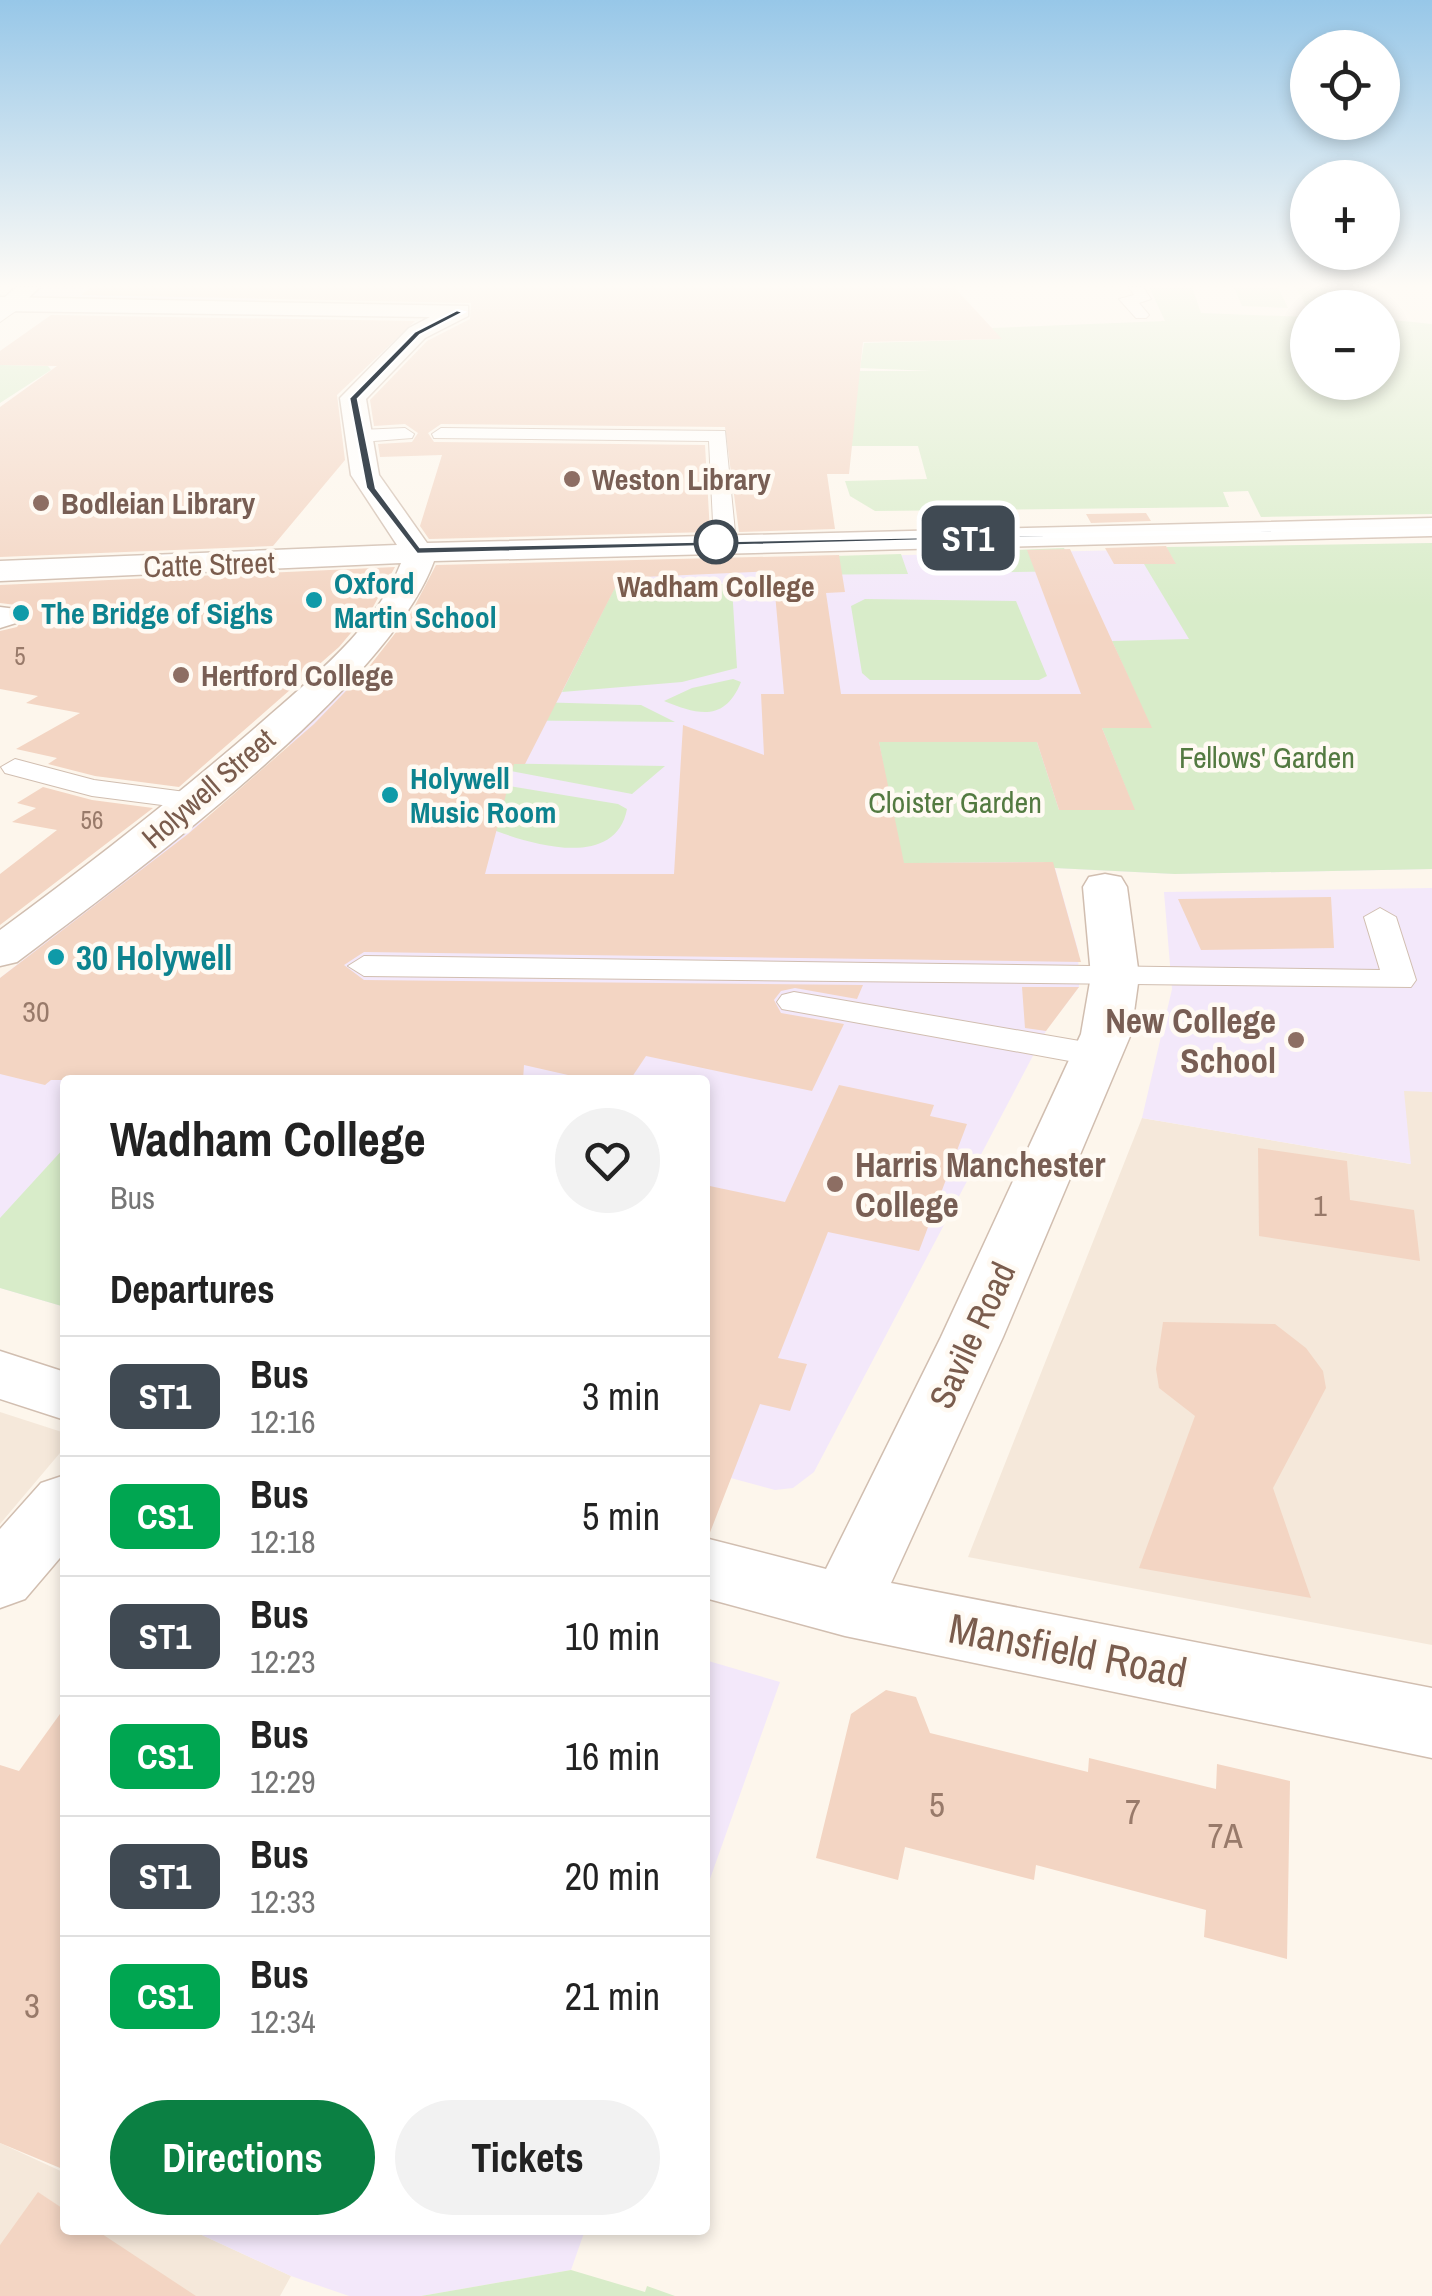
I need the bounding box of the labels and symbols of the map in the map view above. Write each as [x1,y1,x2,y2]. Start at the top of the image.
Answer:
place label: Weston Library [592,459,771,499]
marker: Weston Library [561,468,583,490]
place label: Bodleian Library [61,483,255,523]
marker: Bodleian Library [30,492,52,514]
line badge: ST1 [910,506,1026,570]
marker: Wadham College [695,521,737,563]
street label: Catte Street [143,542,275,586]
place label: Oxford Martin School [334,563,497,637]
place label: Wadham College [617,566,815,606]
marker: Oxford Martin School [303,589,325,611]
place label: The Bridge of Sighs [41,593,273,633]
marker: The Bridge of Sighs [10,602,32,624]
house number: 5 [14,639,26,673]
place label: Hertford College [201,655,394,695]
marker: Hertford College [170,664,192,686]
street label: Holywell Street [133,719,283,857]
park label: Fellows' Garden [1179,737,1355,777]
place label: Holywell Music Room [410,758,556,832]
park label: Cloister Garden [868,782,1042,822]
marker: Holywell Music Room [379,784,401,806]
house number: 56 [81,803,103,837]
place label: 30 Holywell [76,934,232,981]
marker: 30 Holywell [45,946,67,968]
house number: 30 [22,991,50,1031]
place label: New College School [1105,997,1276,1084]
marker: New College School [1285,1029,1307,1051]
place label: Harris Manchester College [855,1141,1106,1228]
marker: Harris Manchester College [824,1173,846,1195]
house number: 1 [1313,1185,1327,1225]
street label: Savile Road [918,1254,1026,1416]
street label: Mansfield Road [944,1600,1192,1700]
house number: 5 [929,1781,945,1828]
house number: 7 [1125,1788,1141,1835]
house number: 7A [1207,1812,1243,1859]
house number: 3 [24,1982,40,2029]

